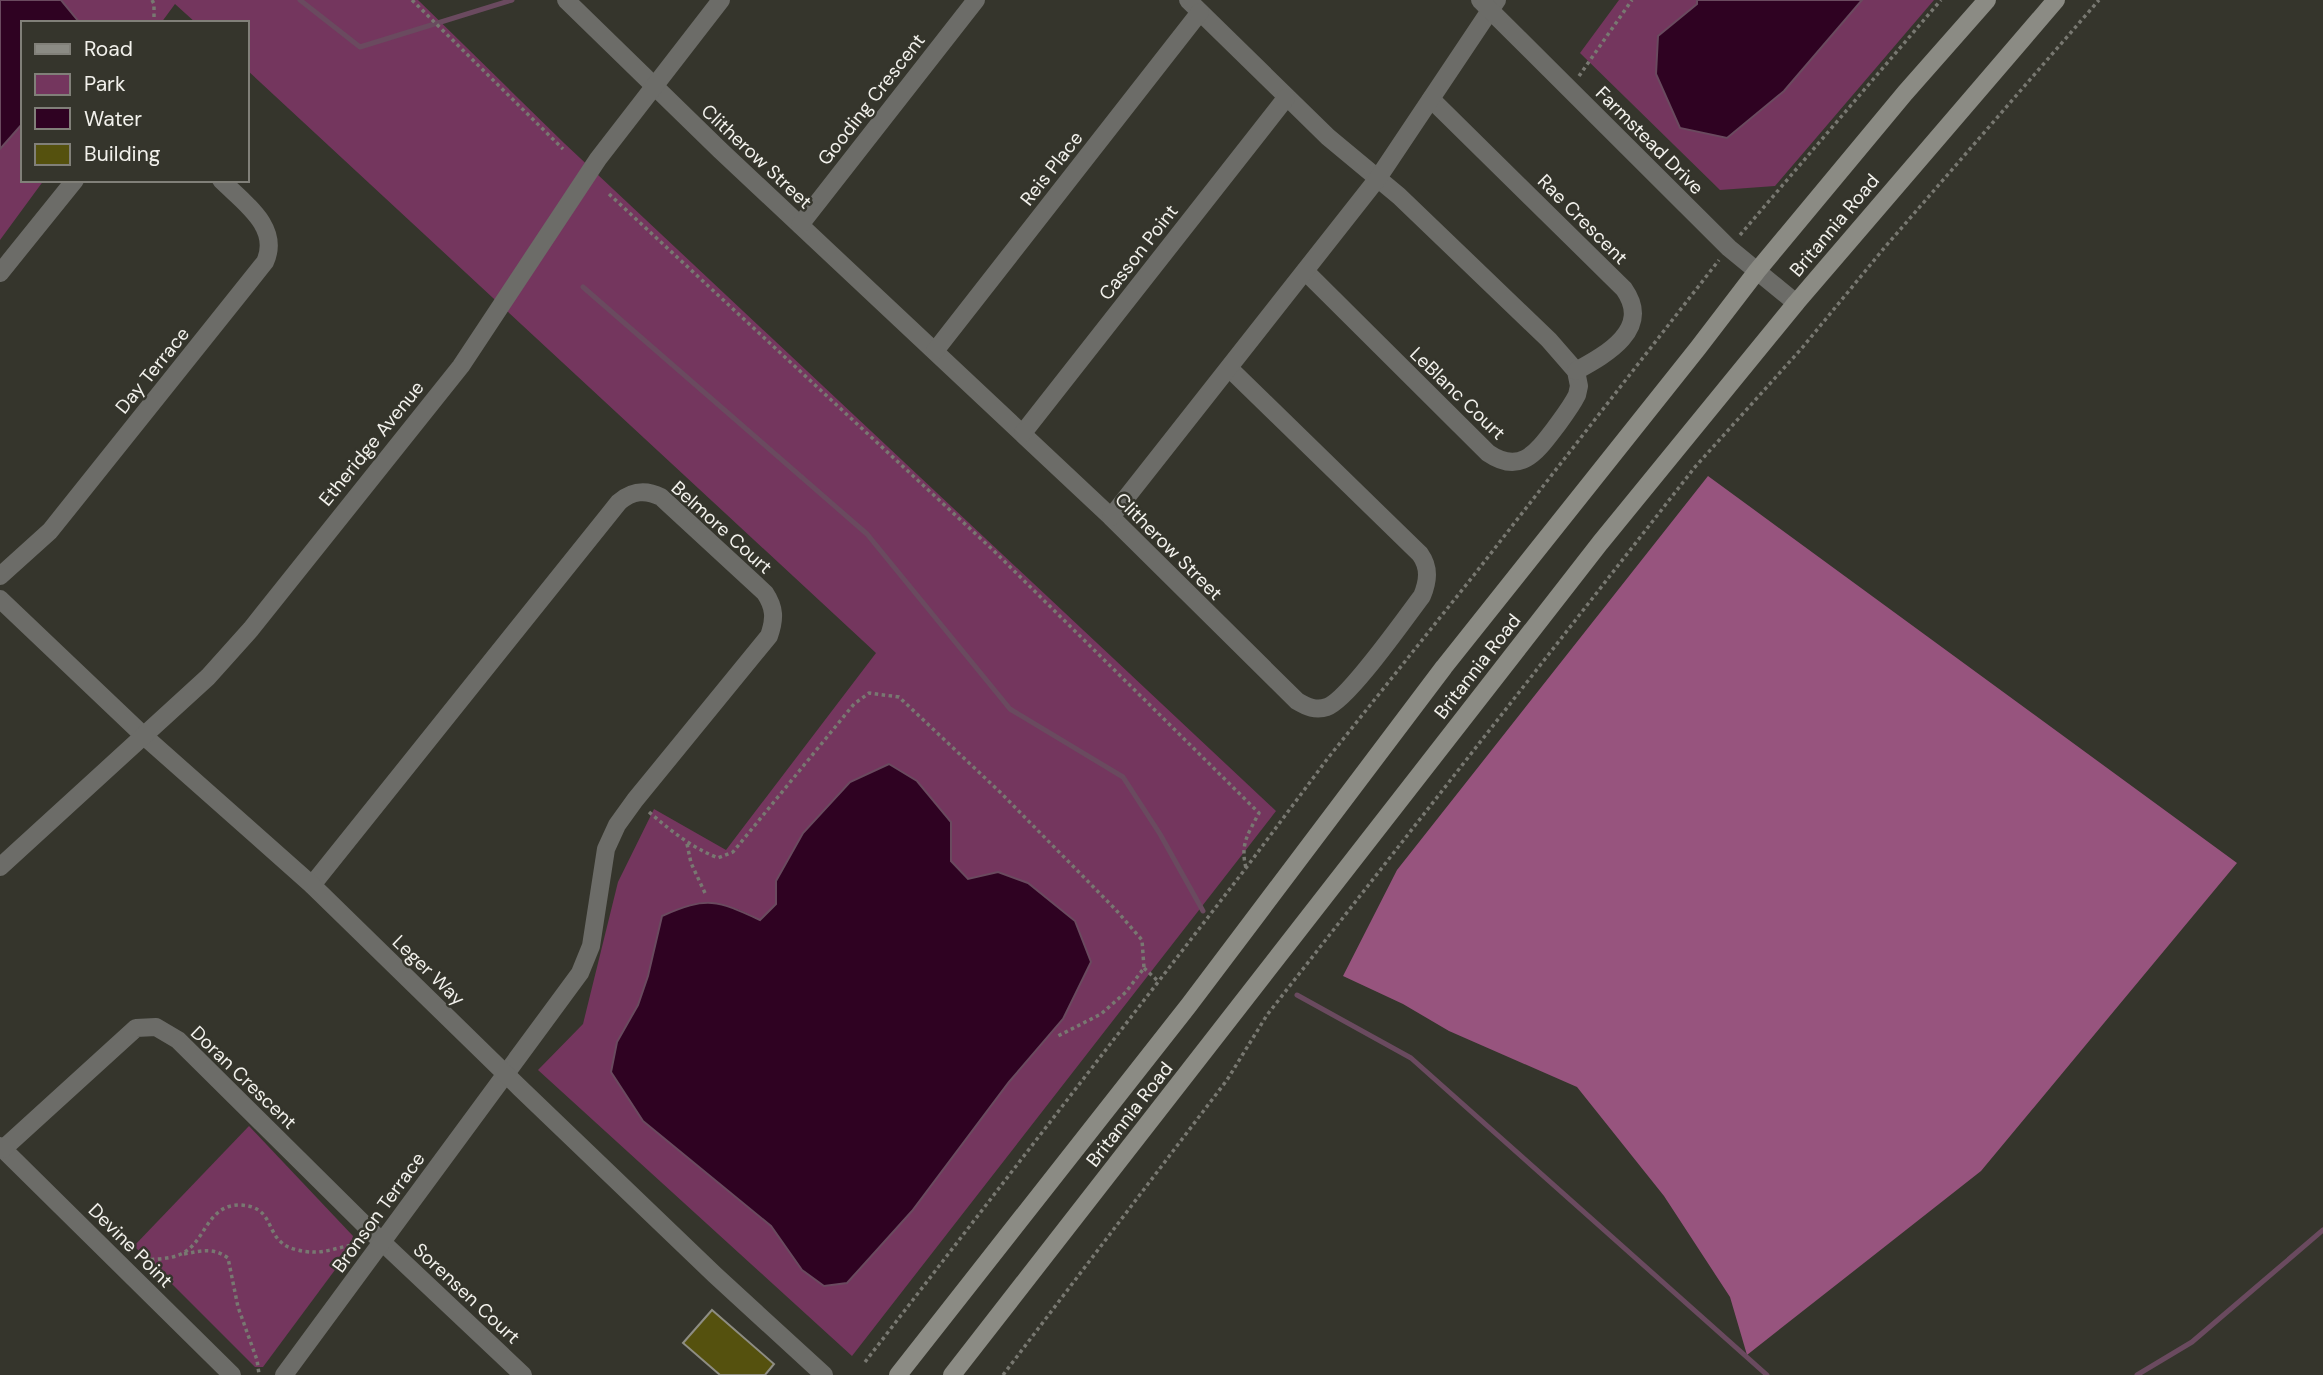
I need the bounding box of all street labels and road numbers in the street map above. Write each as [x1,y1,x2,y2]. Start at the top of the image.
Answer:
street label: Gooding Crescent [812,28,931,170]
street label: Farmstead Drive [1590,81,1709,200]
street label: Clitherow Street [696,99,817,214]
street label: Reis Place [1014,126,1088,211]
street label: Rae Crescent [1532,169,1633,270]
street label: Britannia Road [1784,169,1885,282]
street label: Casson Point [1093,199,1184,305]
street label: Day Terrace [110,322,195,419]
street label: LeBlanc Court [1405,341,1511,445]
street label: Etheridge Avenue [313,376,430,511]
street label: Belmore Court [666,475,777,579]
street label: Clitherow Street [1109,487,1228,606]
street label: Britannia Road [1429,609,1526,724]
street label: Leger Way [387,930,471,1011]
street label: Doran Crescent [185,1020,302,1134]
street label: Britannia Road [1081,1057,1178,1172]
street label: Bronson Terrace [326,1147,431,1277]
street label: Devine Point [83,1198,178,1293]
street label: Sorensen Court [408,1237,525,1349]

